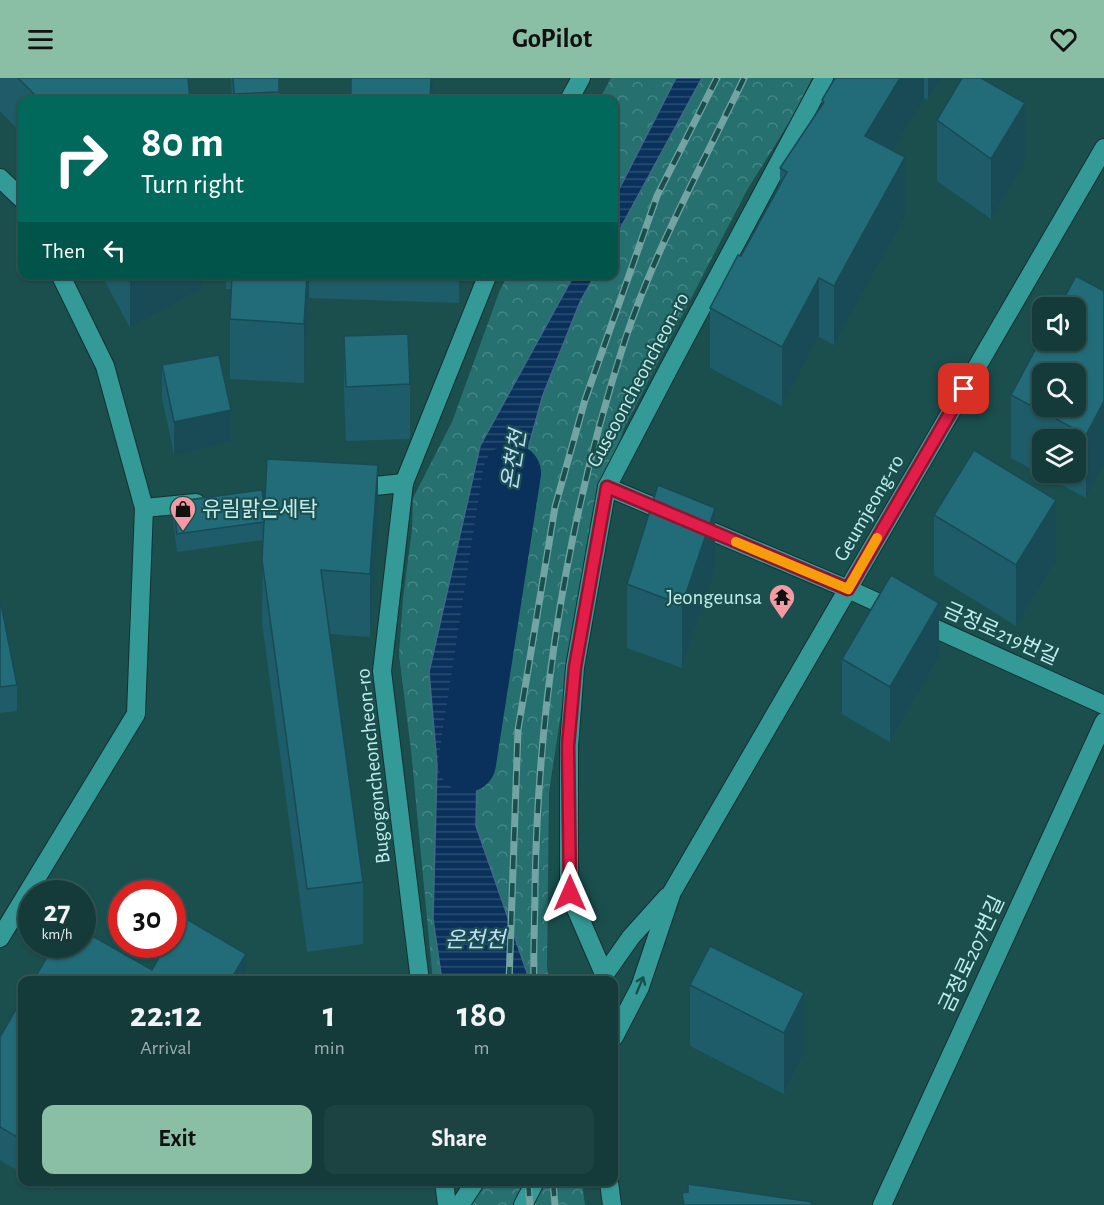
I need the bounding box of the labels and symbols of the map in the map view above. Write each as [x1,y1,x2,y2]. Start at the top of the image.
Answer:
street label: Guseooncheoncheon-ro [583,289,693,471]
pin [938,363,989,414]
water label: 온천천 [497,425,530,492]
street label: Geumjeong-ro [830,451,908,565]
shop icon: 유림맑은세탁 [168,494,198,532]
place label: 유림맑은세탁 [202,498,318,520]
temple icon: Jeongeunsa [767,582,797,620]
place label: Jeongeunsa [667,587,762,608]
street label: 금정로219번길 [940,598,1062,669]
street label: Bugogoncheoncheon-ro [352,667,394,865]
position arrow [538,861,602,925]
speed limit sign: 30 [108,880,186,958]
street label: 금정로207번길 [935,892,1008,1016]
water label: 온천천 [445,928,508,951]
one-way arrow [635,977,646,995]

